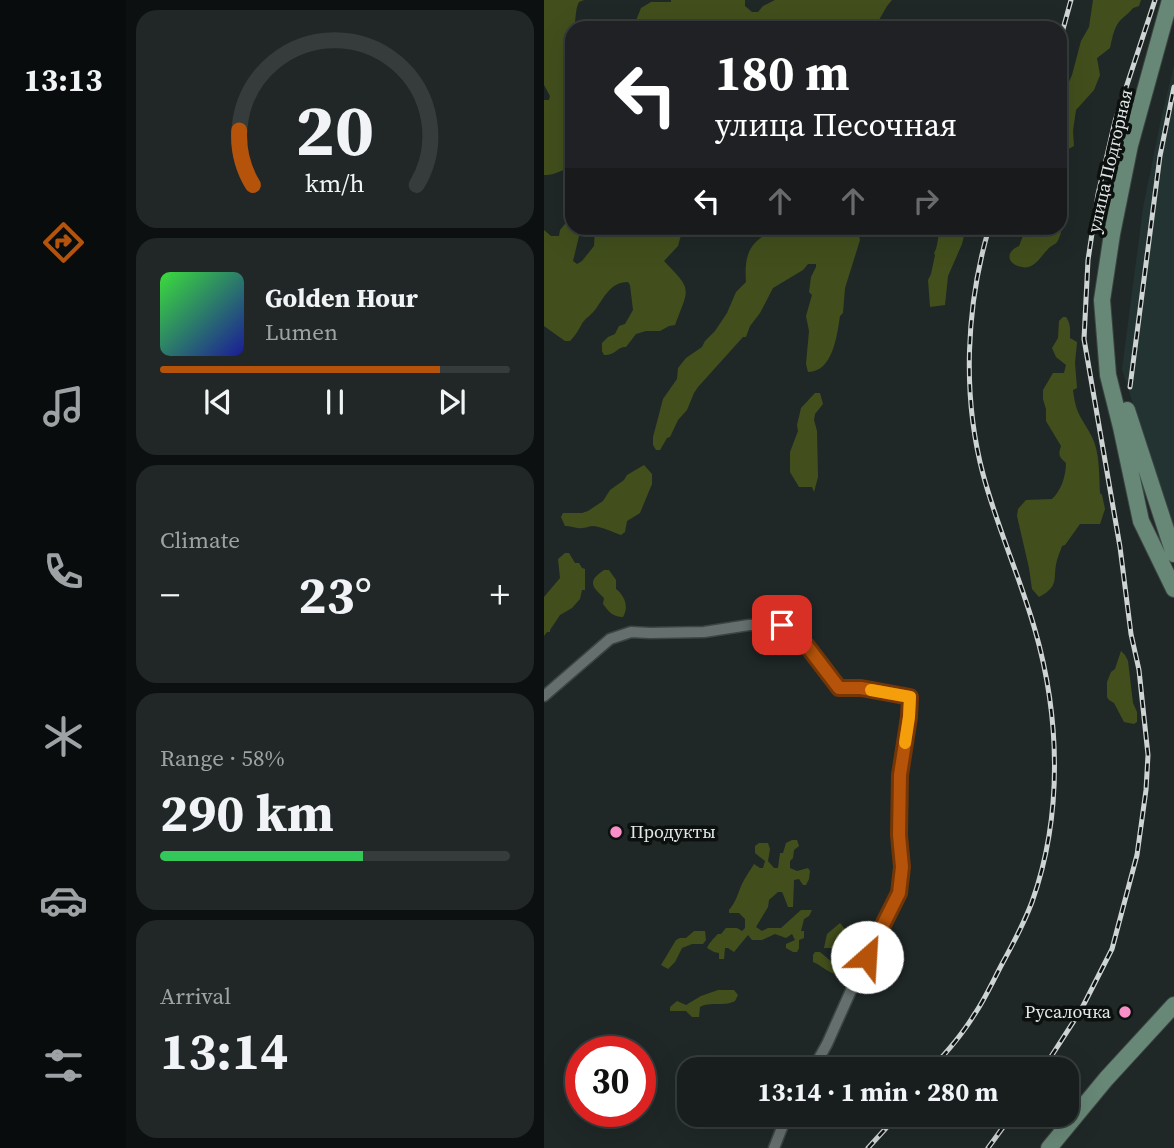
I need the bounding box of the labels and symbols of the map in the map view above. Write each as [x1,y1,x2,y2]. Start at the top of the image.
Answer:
street label: улица Подгорная [1081,87,1138,235]
pin [752,595,812,655]
place label: Продукты [630,819,716,844]
marker: Продукты [608,824,624,840]
position arrow [830,920,904,994]
place label: Русалочка [1024,999,1112,1024]
marker: Русалочка [1117,1004,1133,1020]
speed limit sign: 30 [565,1036,656,1127]

